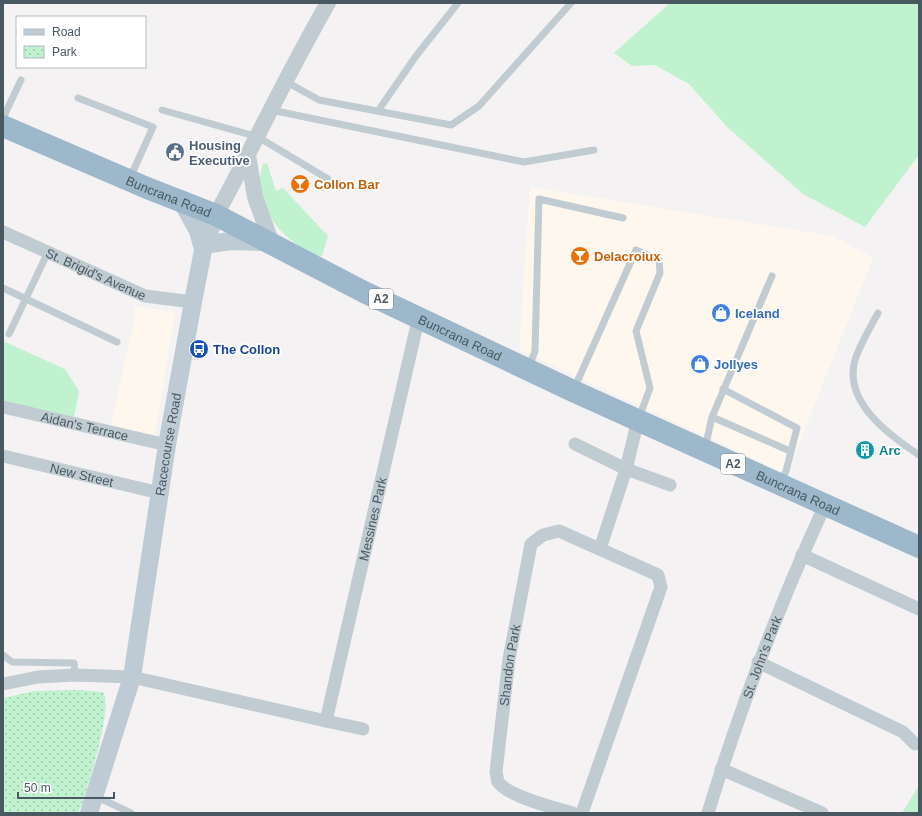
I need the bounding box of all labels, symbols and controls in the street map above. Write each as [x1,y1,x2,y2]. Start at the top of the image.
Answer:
legend [16,16,146,68]
text: Road [52,25,81,39]
text: Park [52,45,78,59]
place label: Housing Executive [189,138,250,168]
public building icon: Housing Executive [164,141,186,163]
street label: Buncrana Road [124,172,213,220]
bar icon: Collon Bar [289,173,311,195]
place label: Collon Bar [314,177,380,192]
street label: St. Brigid's Avenue [43,245,149,303]
bar icon: Delacroiux [569,245,591,267]
place label: Delacroiux [594,249,661,264]
road number: A2 [369,289,393,309]
shop icon: Iceland [710,302,732,324]
place label: Iceland [735,306,780,321]
street label: Buncrana Road [416,311,504,364]
bus stop icon: The Collon [188,338,210,360]
place label: The Collon [213,342,280,357]
shop icon: Jollyes [689,353,711,375]
place label: Jollyes [714,357,758,372]
street label: Racecourse Road [152,392,184,497]
street label: Aidan's Terrace [40,409,130,443]
building icon: Arc [854,439,876,461]
place label: Arc [879,443,901,458]
road number: A2 [721,454,745,474]
street label: New Street [49,460,115,489]
street label: Buncrana Road [754,467,842,518]
street label: Messines Park [356,475,389,562]
street label: St. John's Park [739,613,784,700]
street label: Shandon Park [496,623,523,707]
scale bar [18,774,114,800]
text: 50 m [24,781,51,795]

